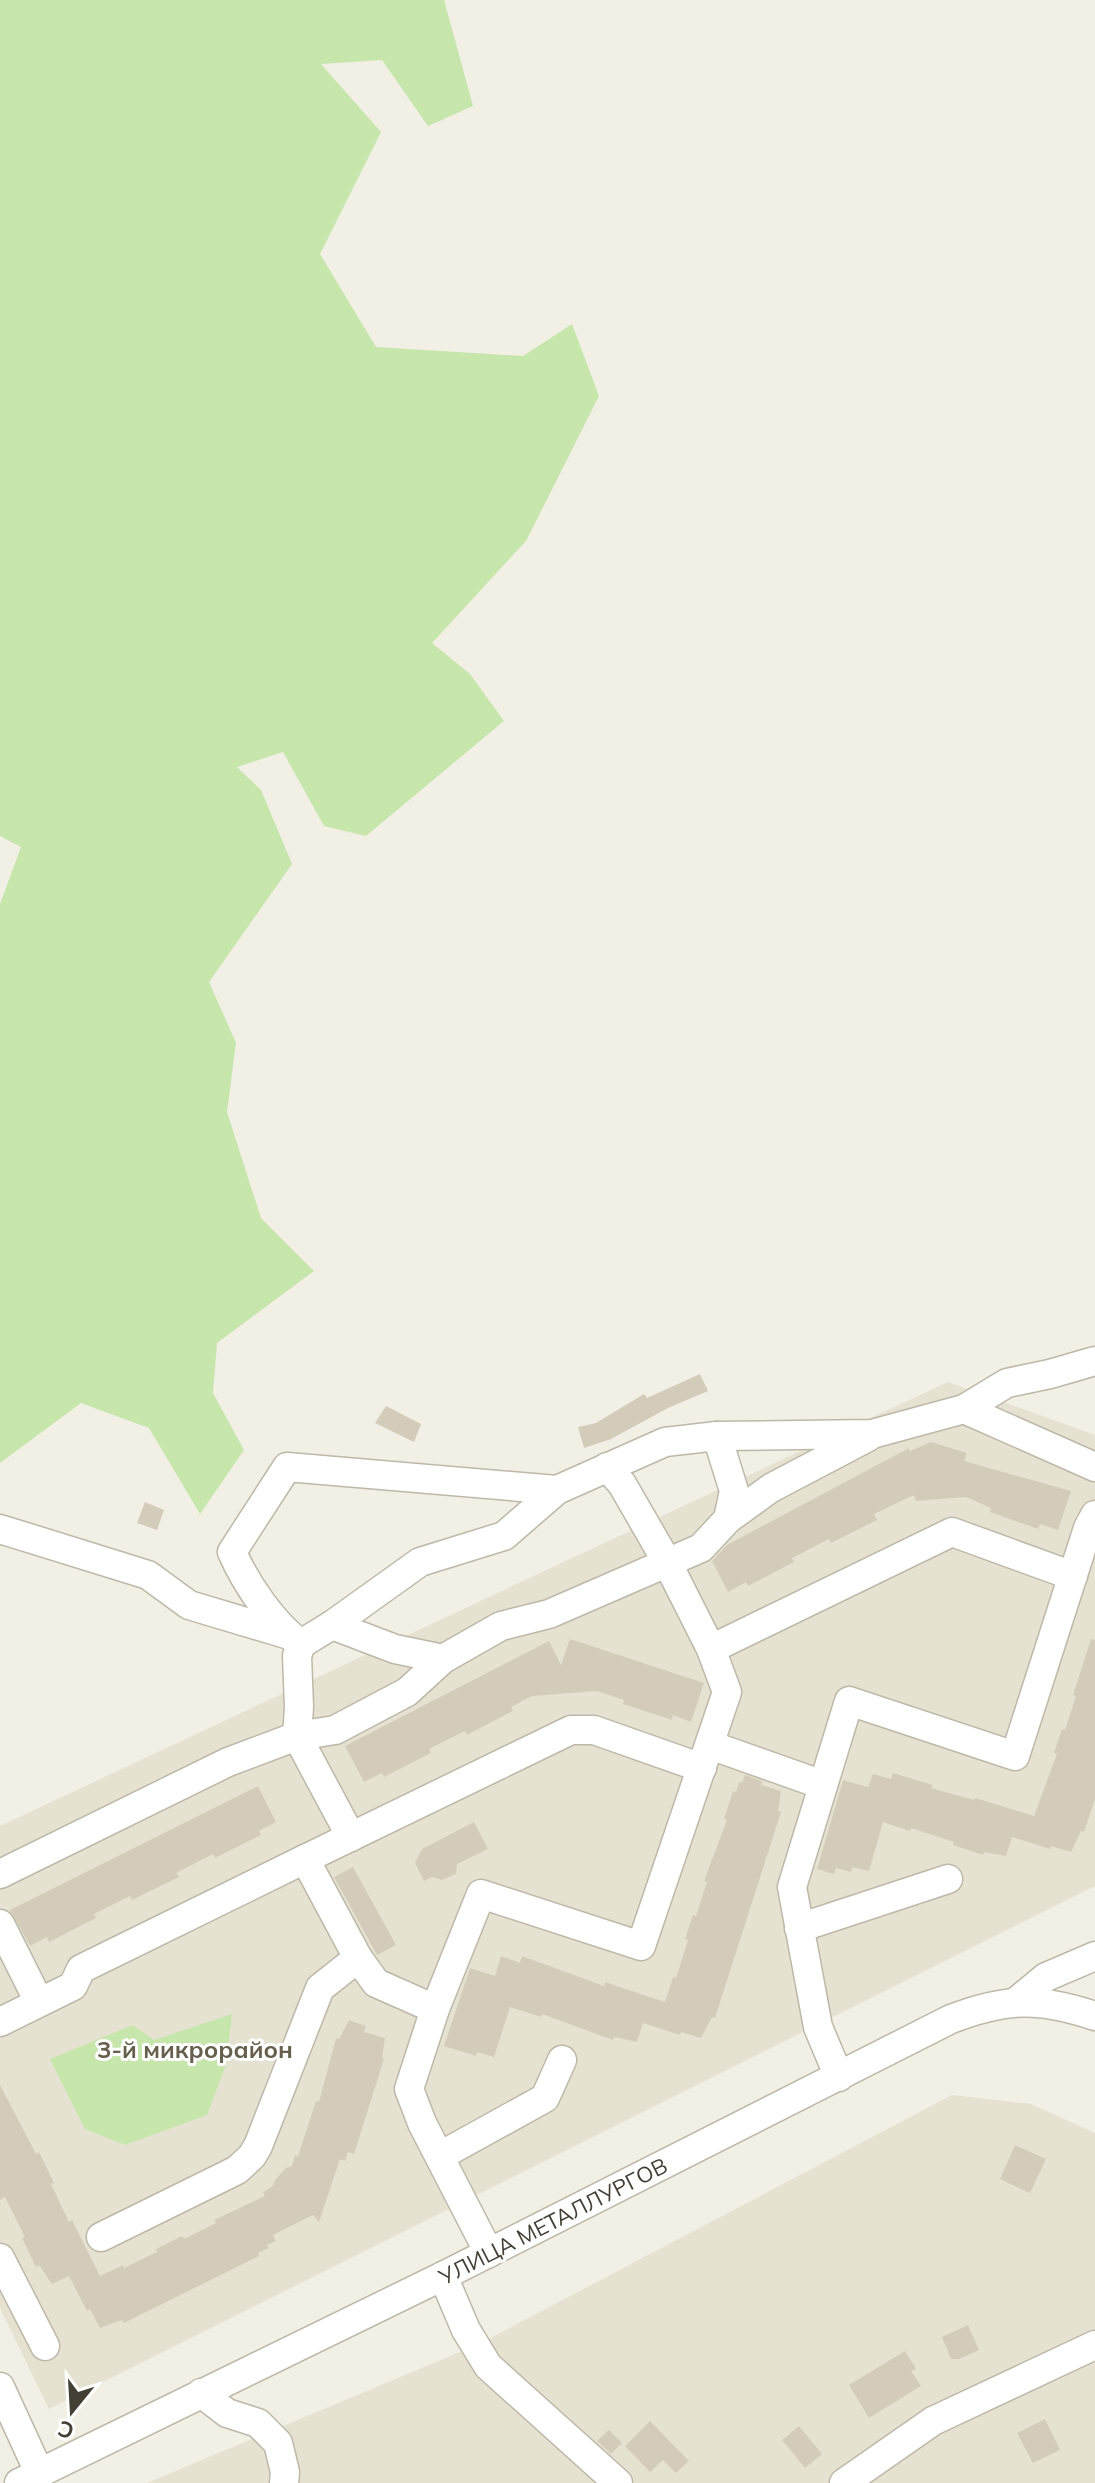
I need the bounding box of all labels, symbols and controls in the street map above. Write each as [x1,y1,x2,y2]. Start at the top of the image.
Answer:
district label: 3-й микрорайон [97,2034,293,2064]
street label: УЛИЦА МЕТАЛЛУРГОВ [433,2151,672,2291]
north arrow [32,2371,112,2451]
text: С [54,2414,77,2446]

